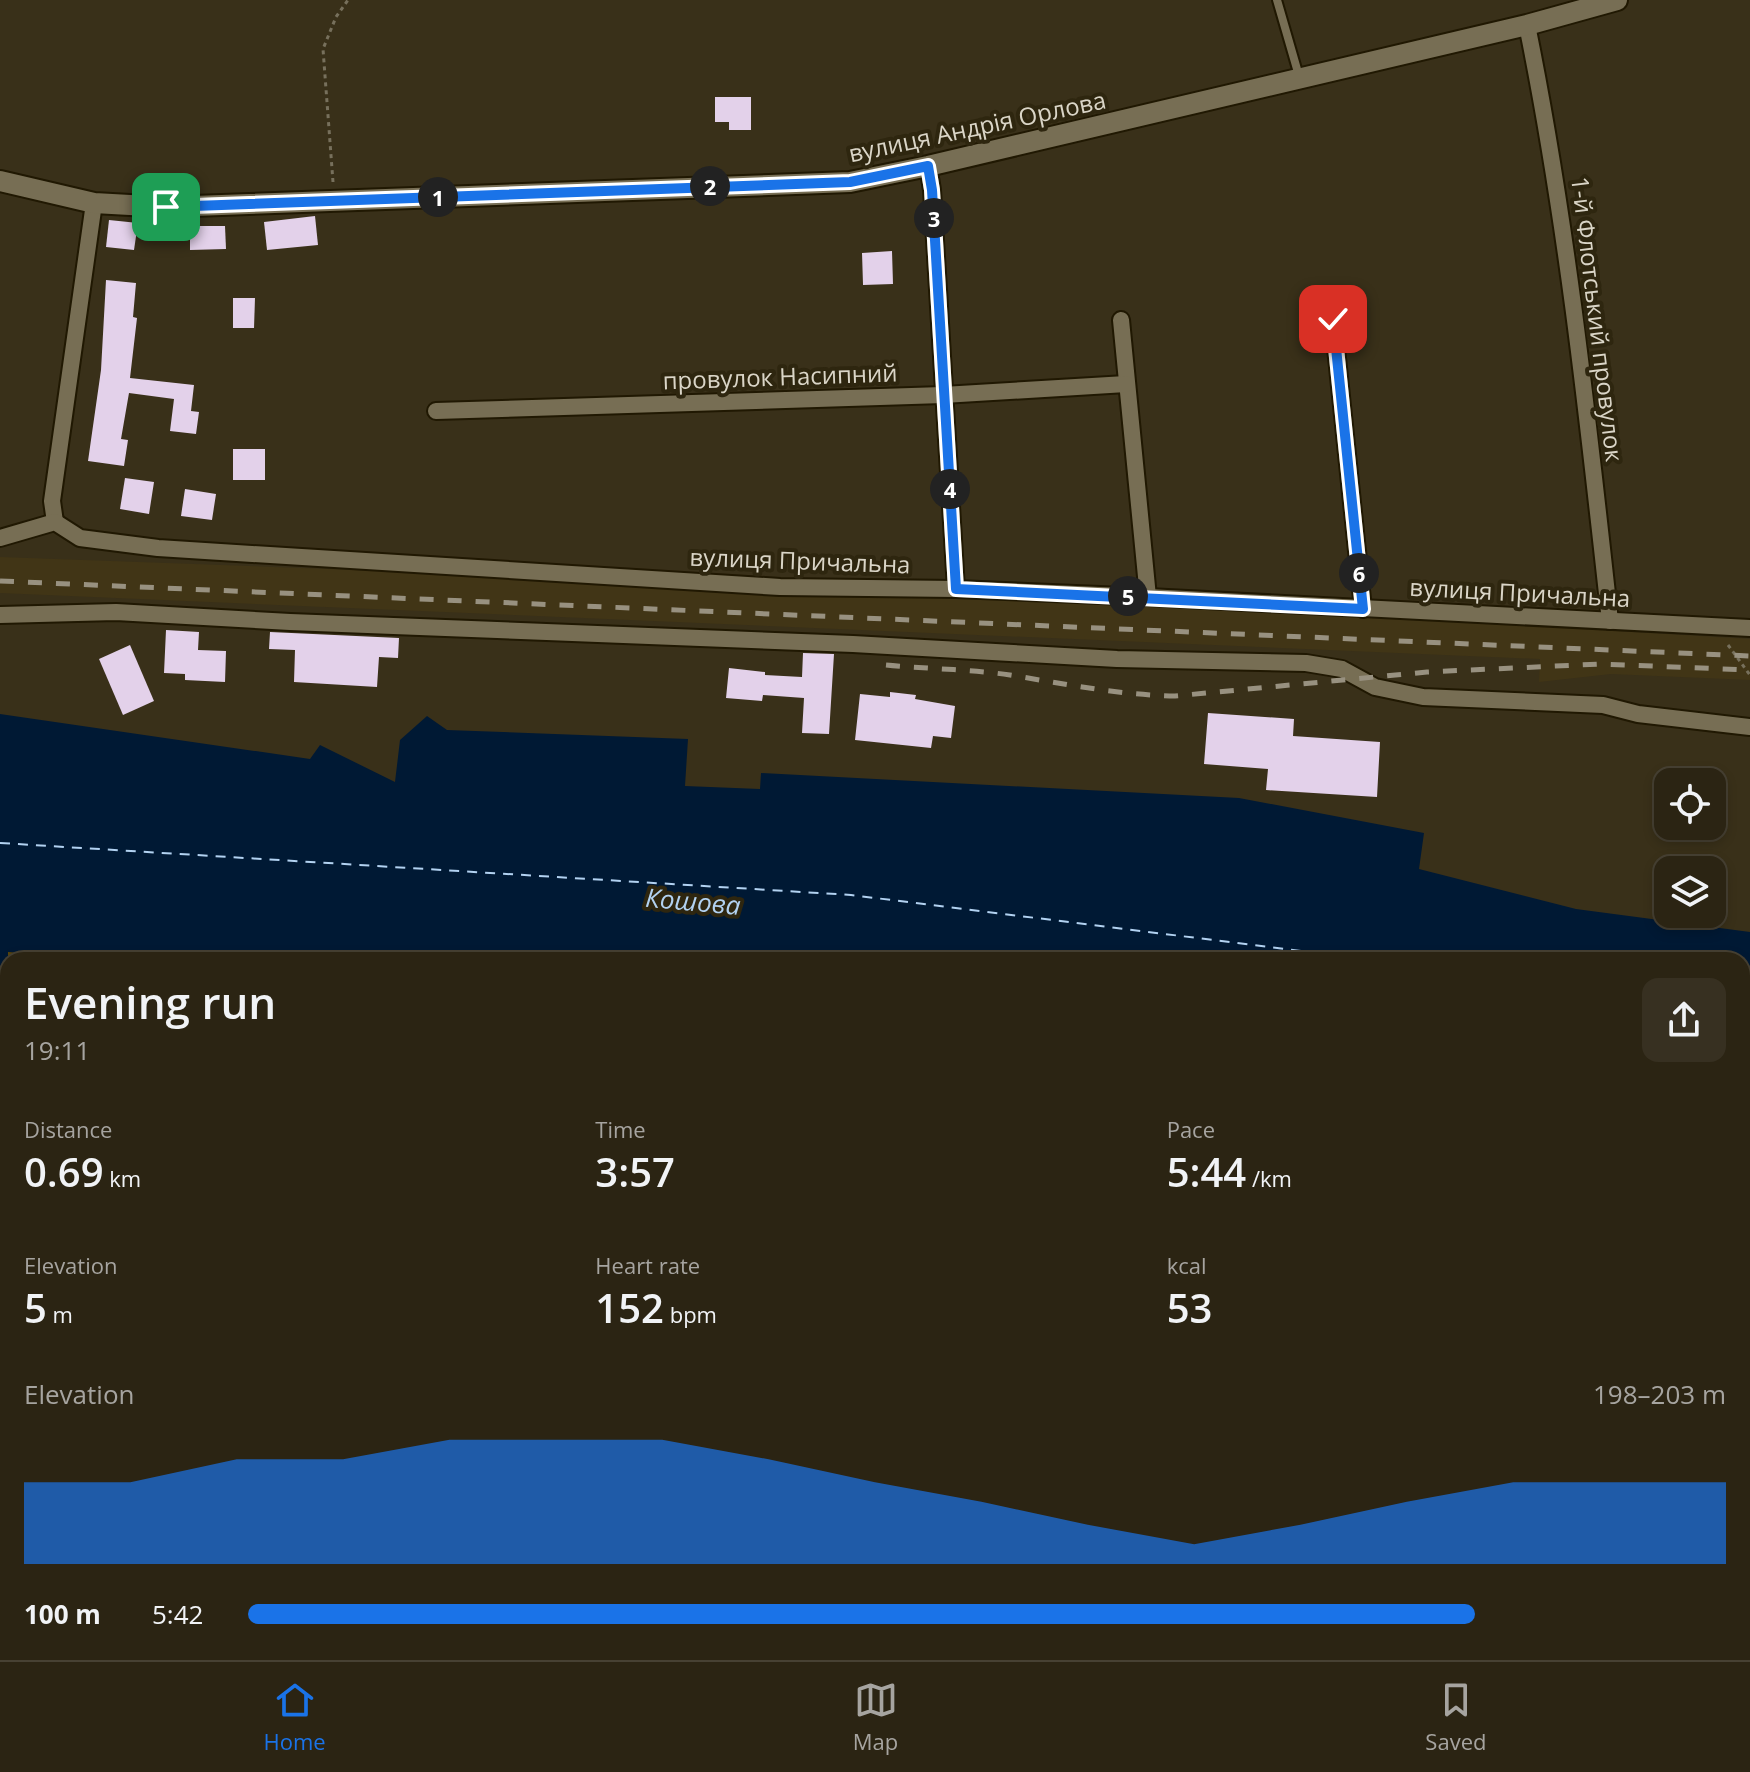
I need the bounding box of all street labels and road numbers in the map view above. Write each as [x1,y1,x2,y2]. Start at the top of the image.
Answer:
street label: вулиця Андрія Орлова [845,83,1109,169]
street label: 1-й Флотський провулок [1564,175,1632,464]
street label: провулок Насипний [662,355,898,397]
street label: вулиця Причальна [689,540,911,580]
street label: вулиця Причальна [1409,570,1631,614]

